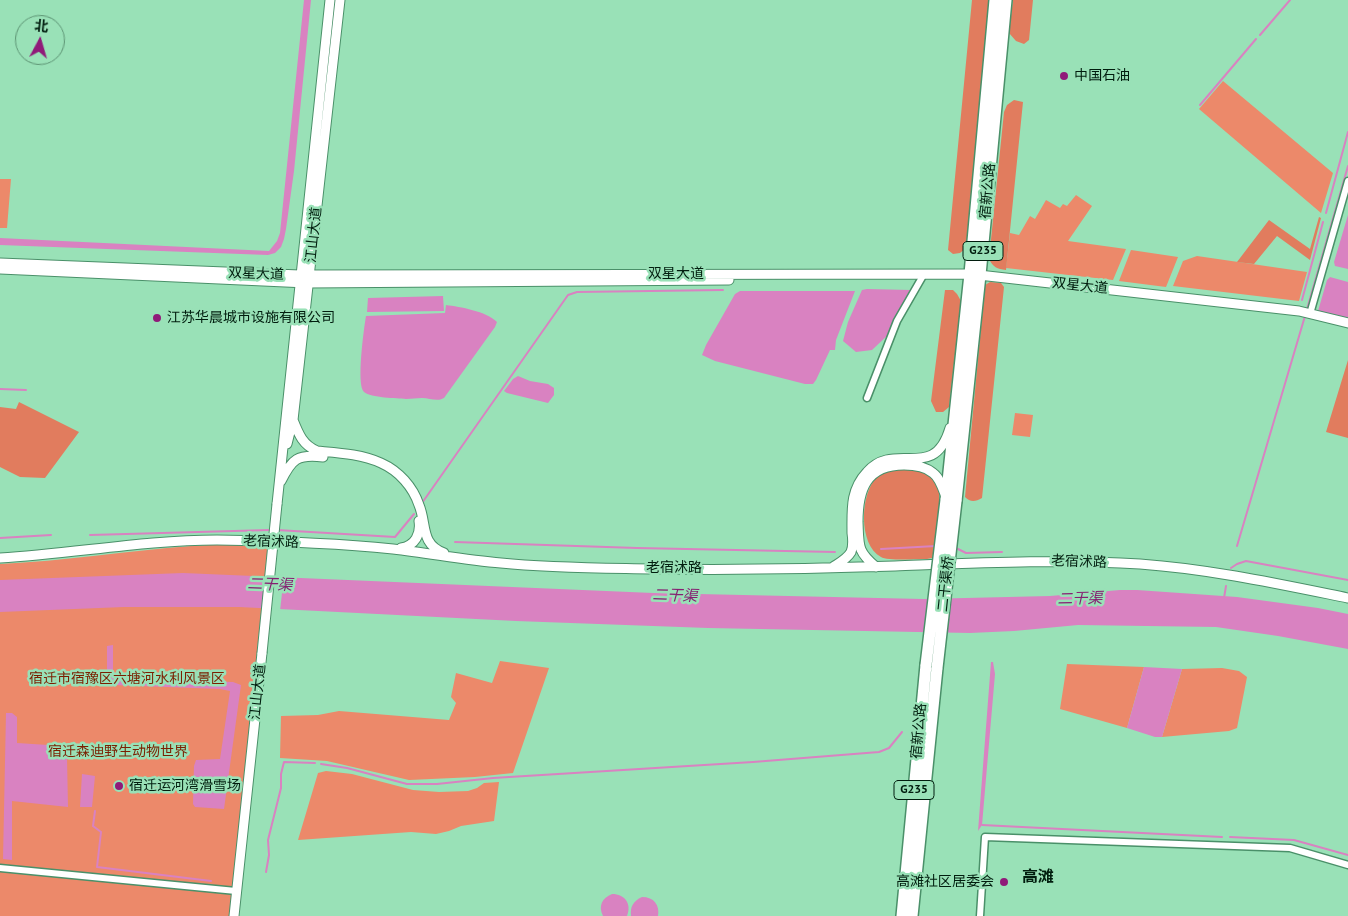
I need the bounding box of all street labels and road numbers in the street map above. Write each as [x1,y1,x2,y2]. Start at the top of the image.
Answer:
street label: 宿新公路 [977,162,999,220]
street label: 江山大道 [303,206,325,264]
road number: G235 [963,242,1003,260]
street label: 双星大道 [228,265,284,283]
street label: 双星大道 [648,266,704,282]
street label: 双星大道 [1051,275,1109,297]
street label: 老宿沭路 [243,533,299,551]
street label: 老宿沭路 [1051,553,1107,571]
street label: 二干渠桥 [935,555,957,613]
street label: 老宿沭路 [646,560,702,576]
street label: 江山大道 [247,663,269,721]
street label: 宿新公路 [908,702,930,760]
road number: G235 [894,780,934,800]

